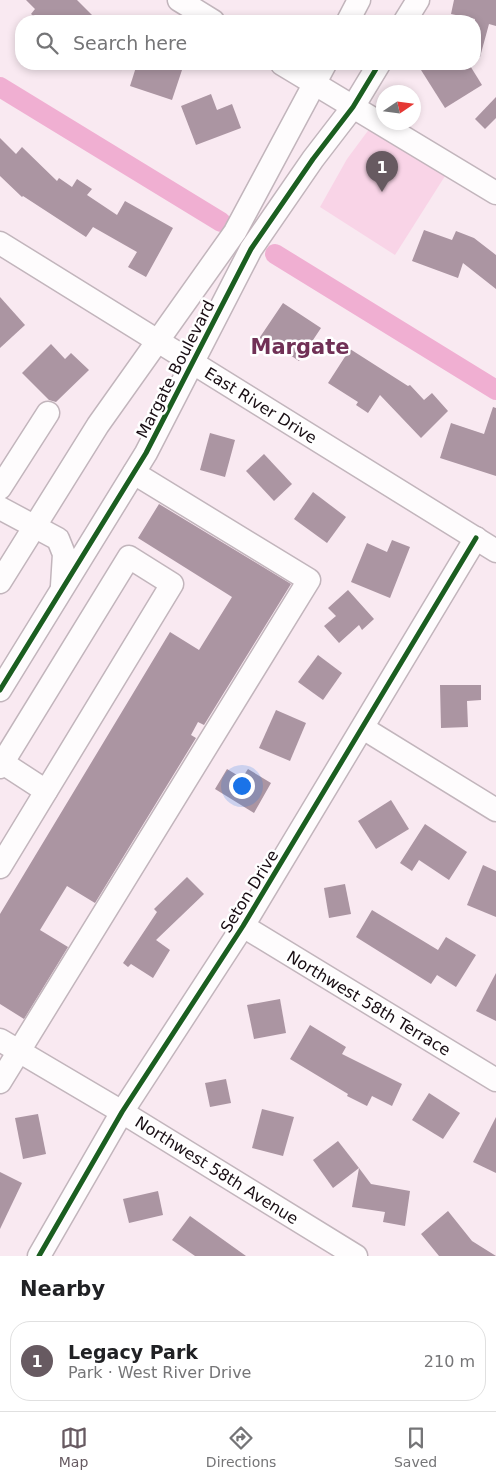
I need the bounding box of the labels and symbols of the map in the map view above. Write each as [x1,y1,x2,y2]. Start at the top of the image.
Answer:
north arrow [376,85,421,130]
pin: 1 [366,151,398,192]
street label: Margate Boulevard [132,297,218,441]
district label: Margate [251,335,349,359]
street label: East River Drive [201,363,320,448]
your location [229,773,255,799]
street label: Seton Drive [216,846,282,936]
street label: Northwest 58th Terrace [284,947,454,1060]
street label: Northwest 58th Avenue [132,1112,302,1228]

